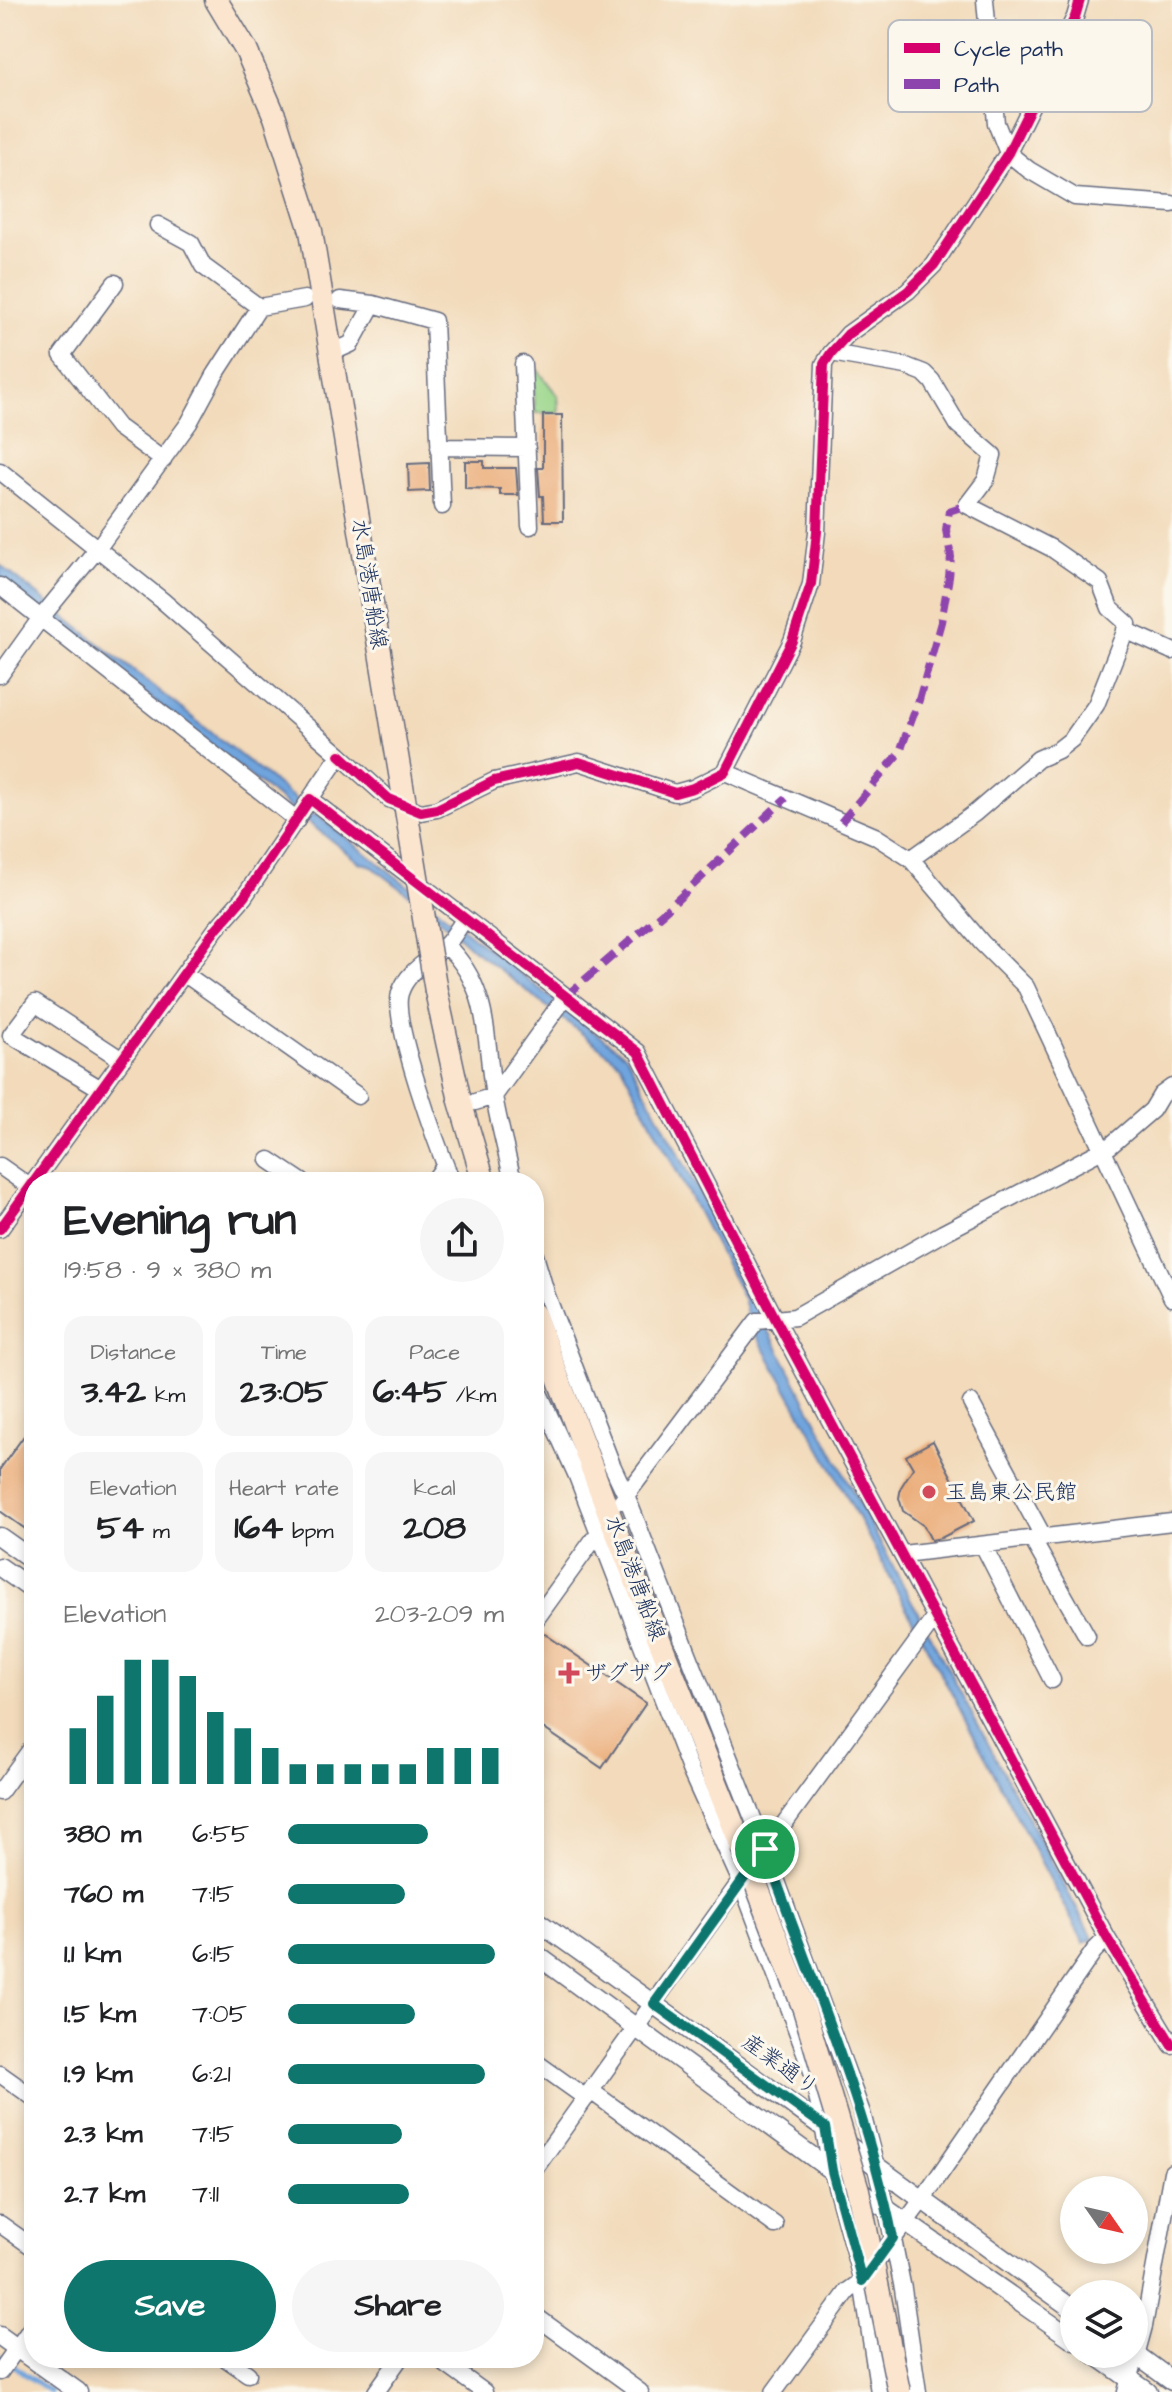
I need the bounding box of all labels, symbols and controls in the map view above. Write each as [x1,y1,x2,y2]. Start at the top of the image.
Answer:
legend [888,20,1152,112]
text: Cycle path [954,34,1063,66]
text: Path [954,70,999,101]
street label: 水島港唐船線 [343,516,395,652]
text: Evening run [64,1191,296,1252]
button: share [420,1198,504,1282]
text: 19:58 · 9 × 380 m [64,1252,271,1288]
text: Distance [91,1337,176,1368]
text: Time [261,1337,307,1368]
text: Pace [409,1337,460,1368]
text: 3.42 [81,1368,146,1416]
text: 23:05 [240,1368,328,1416]
text: 6:45 [373,1368,447,1416]
text: km [146,1380,185,1411]
text: /km [447,1380,497,1411]
text: Elevation [90,1473,177,1504]
text: Heart rate [229,1473,339,1504]
text: kcal [414,1473,456,1504]
place label: 玉島東公民館 [945,1477,1077,1508]
marker: 玉島東公民館 [920,1483,938,1501]
text: 54 [97,1504,144,1552]
text: 164 [234,1504,283,1552]
text: 208 [403,1504,466,1552]
street label: 水島港唐船線 [597,1511,673,1645]
text: m [144,1516,170,1547]
text: bpm [283,1516,334,1547]
text: Elevation [64,1596,166,1632]
text: 203–209 m [375,1596,504,1632]
place label: ザグザグ [585,1658,672,1689]
marker: ザグザグ [560,1664,578,1682]
pin [731,1815,799,1883]
text: 380 m [64,1816,141,1852]
text: 6:55 [192,1816,249,1852]
icon: arrive [743,1827,787,1871]
text: 760 m [64,1876,143,1912]
text: 7:15 [192,1876,234,1912]
text: 1.1 km [64,1936,121,1972]
text: 6:15 [192,1936,234,1972]
text: 1.5 km [64,1996,136,2032]
text: 7:05 [192,1996,247,2032]
street label: 産業通り [735,2027,825,2103]
text: 1.9 km [64,2056,132,2092]
text: 6:21 [192,2056,231,2092]
text: 2.3 km [64,2116,142,2152]
text: 7:15 [192,2116,234,2152]
text: 2.7 km [64,2176,145,2212]
text: 7:11 [192,2176,219,2212]
north arrow [1060,2176,1148,2264]
map controls [1060,2176,1148,2368]
button: Save [64,2260,276,2352]
button: Share [292,2260,504,2352]
button: layers [1060,2280,1148,2368]

